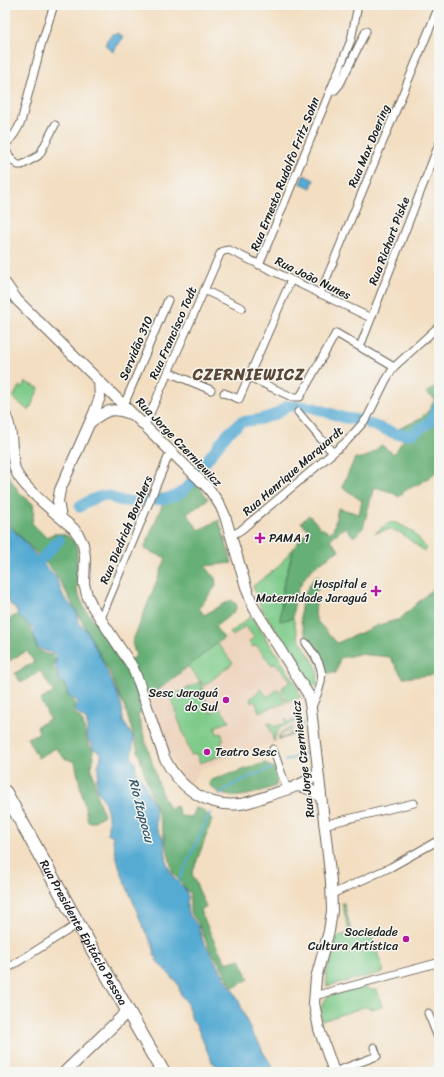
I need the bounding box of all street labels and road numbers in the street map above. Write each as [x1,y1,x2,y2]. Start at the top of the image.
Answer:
street label: Rua Ernesto Rudolfo Fritz Sohn [244,93,326,254]
street label: Rua Max Doering [342,101,396,191]
street label: Rua Richart Piske [362,193,416,289]
street label: Rua João Nunes [271,250,355,306]
street label: Rua Francisco Todt [143,283,203,383]
street label: Servidão 310 [113,312,160,384]
street label: Rua Jorge Czerniewicz [130,392,228,492]
street label: Rua Henrique Marquardt [237,421,349,521]
street label: Rua Diedrich Borchers [93,472,159,588]
street label: Rua Jorge Czerniewicz [285,699,321,819]
street label: Rua Presidente Epitácio Pessoa [33,856,134,1010]

